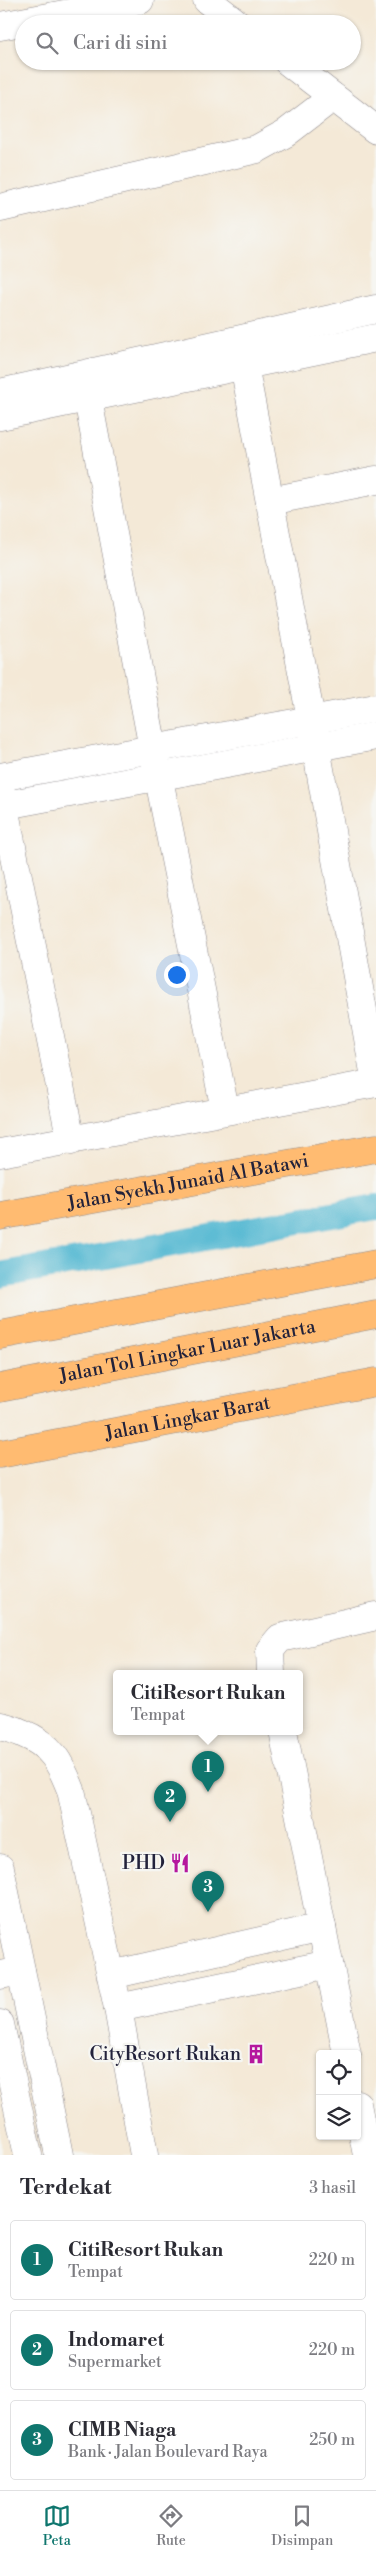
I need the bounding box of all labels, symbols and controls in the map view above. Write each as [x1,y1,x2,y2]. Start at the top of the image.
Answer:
search box [15,15,361,70]
icon: search [33,29,61,57]
text: Cari di sini [73,31,168,55]
your location [164,962,190,988]
street label: Jalan Syekh Junaid Al Batawi [64,1148,311,1216]
street label: Jalan Tol Lingkar Luar Jakarta [56,1314,318,1388]
street label: Jalan Lingkar Barat [102,1390,273,1446]
popup [113,1670,303,1735]
text: CitiResort Rukan [130,1681,286,1705]
text: Tempat [130,1705,185,1725]
pin: 1 [192,1751,224,1792]
pin: 2 [154,1781,186,1822]
place label: PHD [122,1851,165,1875]
restaurant icon: PHD [169,1852,191,1874]
pin: 3 [192,1871,224,1912]
place label: CityResort Rukan [90,2042,241,2066]
building icon: CityResort Rukan [245,2043,267,2065]
map controls [316,2050,361,2140]
button: locate [316,2050,361,2095]
button: layers [316,2095,361,2140]
text: Terdekat [20,2175,111,2201]
text: 3 hasil [309,2178,356,2198]
text: CitiResort Rukan [68,2238,223,2262]
text: 1 [33,2250,41,2270]
text: 220 m [309,2250,355,2270]
text: Tempat [68,2262,123,2282]
text: Indomaret [68,2328,164,2352]
text: 2 [32,2340,42,2360]
text: 220 m [309,2340,355,2360]
text: Supermarket [68,2352,162,2372]
text: CIMB Niaga [68,2418,176,2442]
text: 3 [32,2430,42,2450]
text: 250 m [309,2430,355,2450]
text: Bank · Jalan Boulevard Raya [68,2442,268,2462]
tab: Peta [43,2502,71,2550]
tab: Rute [156,2502,186,2550]
tab: Disimpan [271,2502,333,2550]

